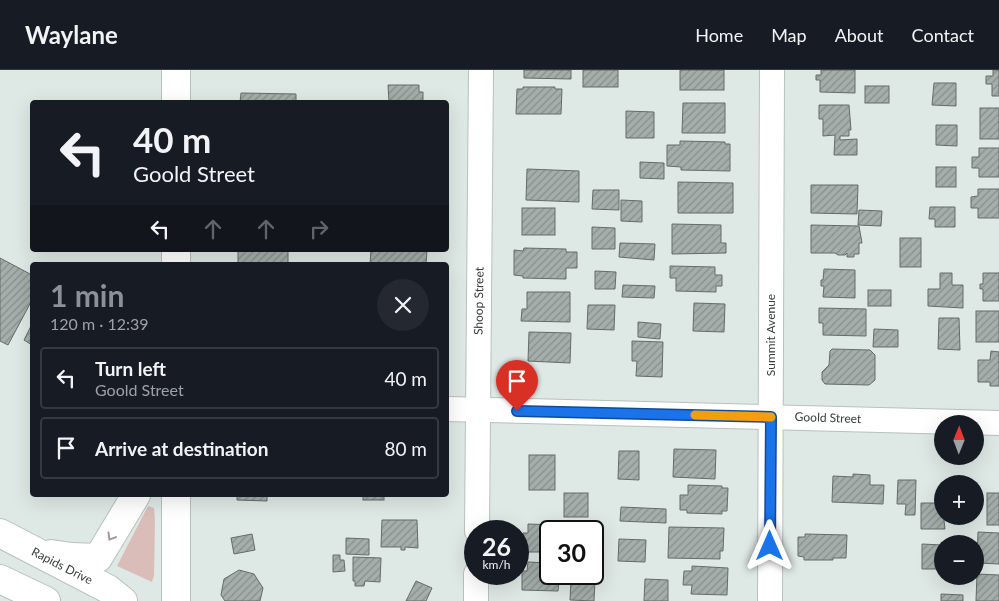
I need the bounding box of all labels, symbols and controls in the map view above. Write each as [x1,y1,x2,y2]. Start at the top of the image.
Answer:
text: Waylane [25,20,118,49]
text: Home [695,24,743,46]
text: Map [771,24,807,46]
text: About [835,24,884,46]
text: Contact [912,24,974,46]
text: 40 m [133,118,211,160]
icon: left [50,120,115,185]
text: Goold Street [133,160,255,187]
icon: left [146,215,174,243]
icon: ahead [199,215,227,243]
icon: ahead [252,215,280,243]
icon: right [305,215,333,243]
street label: Shoop Street [470,266,487,335]
text: 1 min [50,277,124,313]
button: close [377,279,429,331]
street label: Summit Avenue [763,294,778,376]
text: 120 m · 12:39 [50,314,149,333]
text: Turn left [95,357,166,380]
pin [496,360,538,411]
icon: left [52,364,80,392]
text: 40 m [384,367,427,390]
icon: arrive [503,367,531,395]
text: Goold Street [95,380,184,399]
street label: Goold Street [795,409,862,426]
north arrow [934,415,984,465]
map controls [934,415,984,585]
icon: arrive [52,434,80,462]
text: Arrive at destination [95,437,268,460]
text: 80 m [384,437,427,460]
button: + [934,475,984,525]
position arrow [743,519,795,571]
speed limit sign: 30 [539,520,604,585]
one-way arrow [107,531,117,540]
text: 26 [482,531,511,561]
button: − [934,535,984,585]
street label: Rapids Drive [29,544,95,587]
text: km/h [482,557,511,572]

